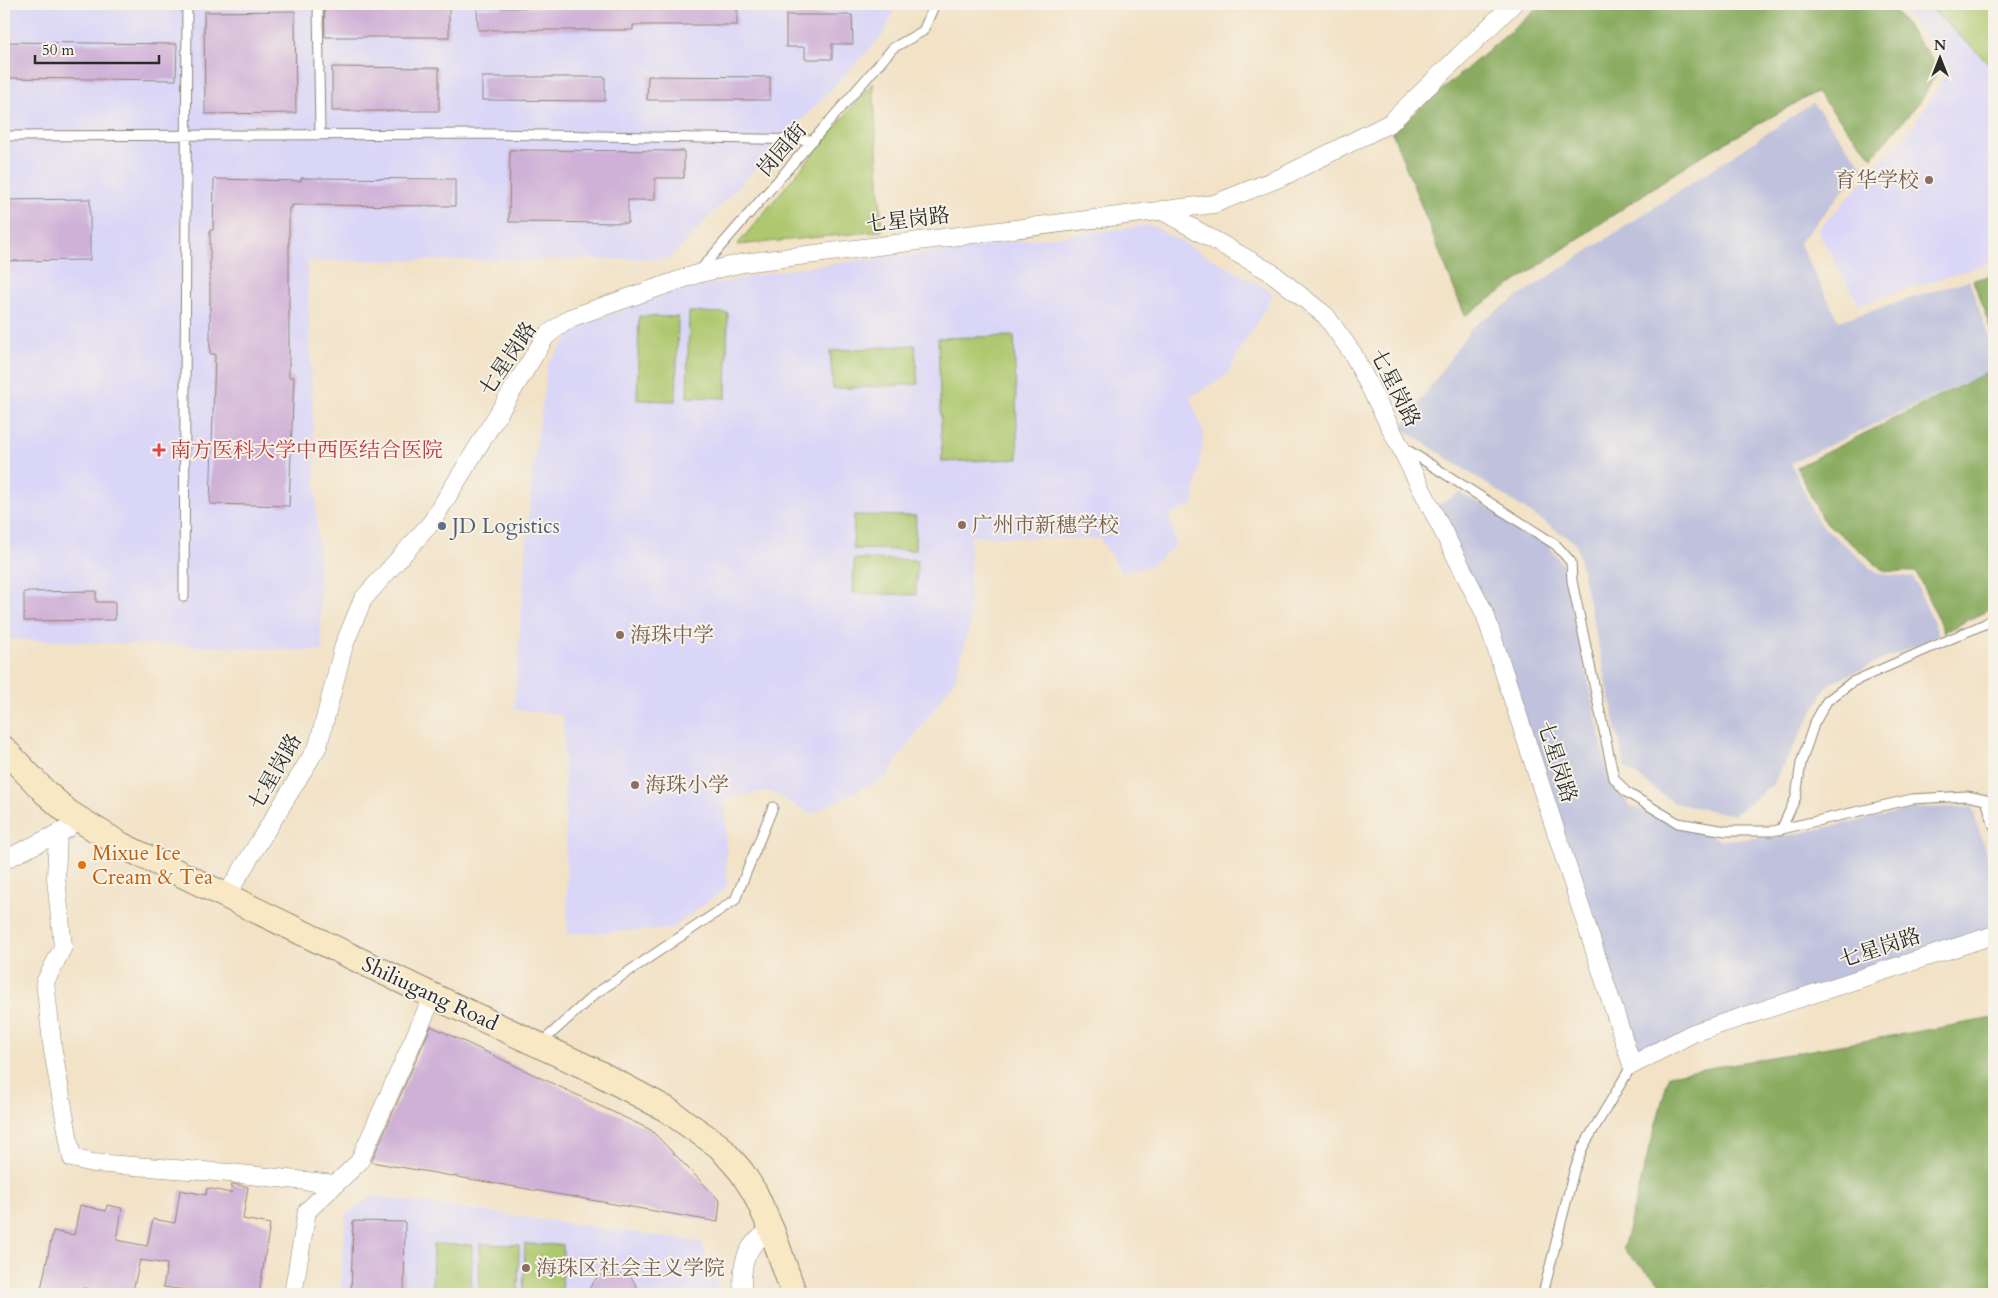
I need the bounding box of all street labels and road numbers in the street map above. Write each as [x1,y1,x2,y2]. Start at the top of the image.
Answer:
street label: 岗园街 [750,117,814,183]
street label: 七星岗路 [865,200,951,240]
street label: 七星岗路 [472,316,544,402]
street label: 七星岗路 [1363,344,1427,432]
street label: 七星岗路 [1530,718,1584,806]
street label: 七星岗路 [241,728,309,816]
street label: 七星岗路 [1836,921,1924,975]
street label: Shiliugang Road [357,950,503,1038]

